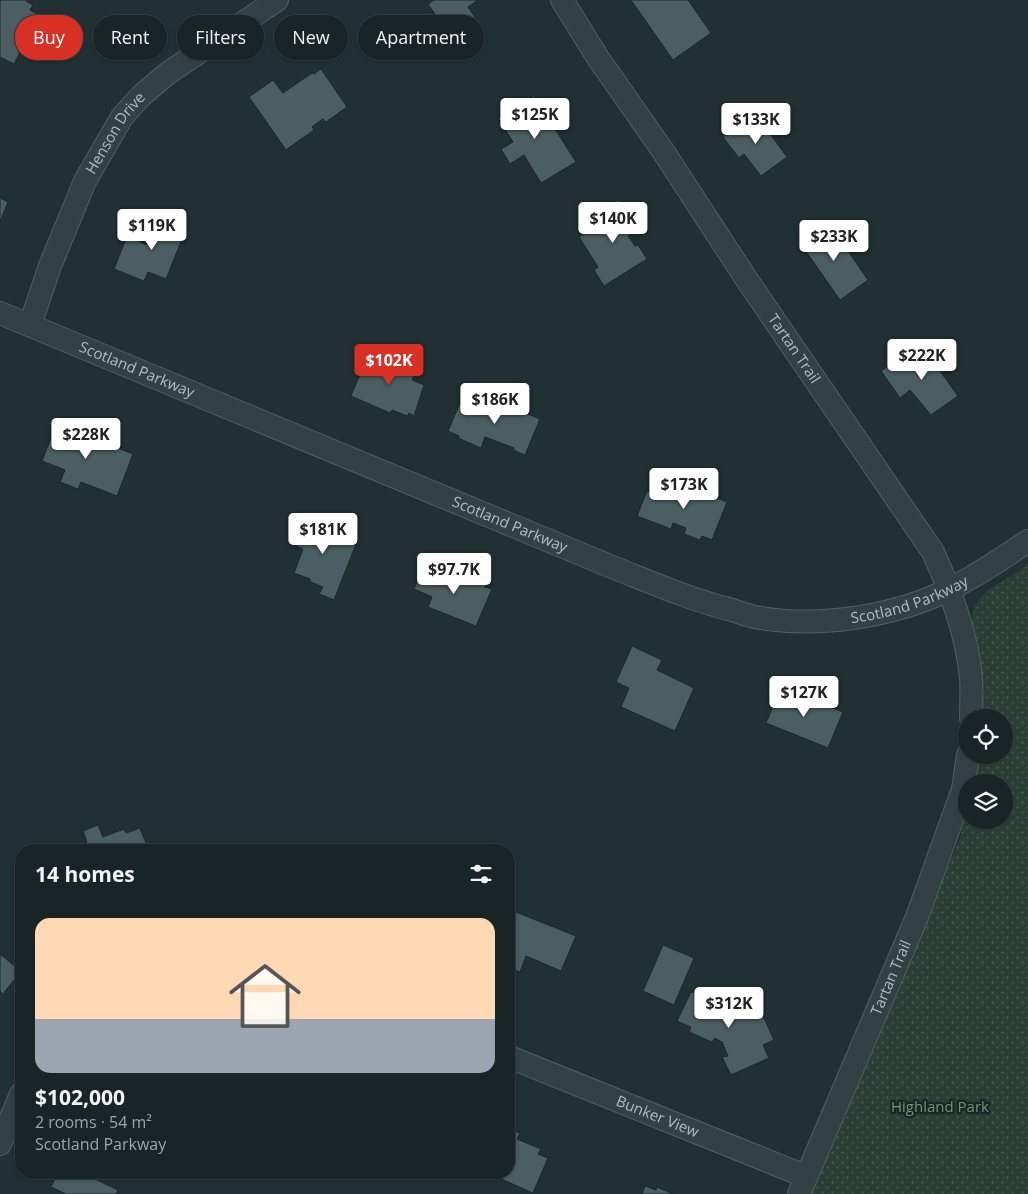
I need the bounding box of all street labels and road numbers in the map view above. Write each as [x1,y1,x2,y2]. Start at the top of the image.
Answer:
street label: Henson Drive [80,87,149,177]
street label: Tartan Trail [764,310,826,387]
street label: Scotland Parkway [76,336,198,402]
street label: Scotland Parkway [450,491,571,557]
street label: Scotland Parkway [849,570,972,627]
street label: Tartan Trail [865,937,915,1018]
street label: Bunker View [614,1090,702,1141]

